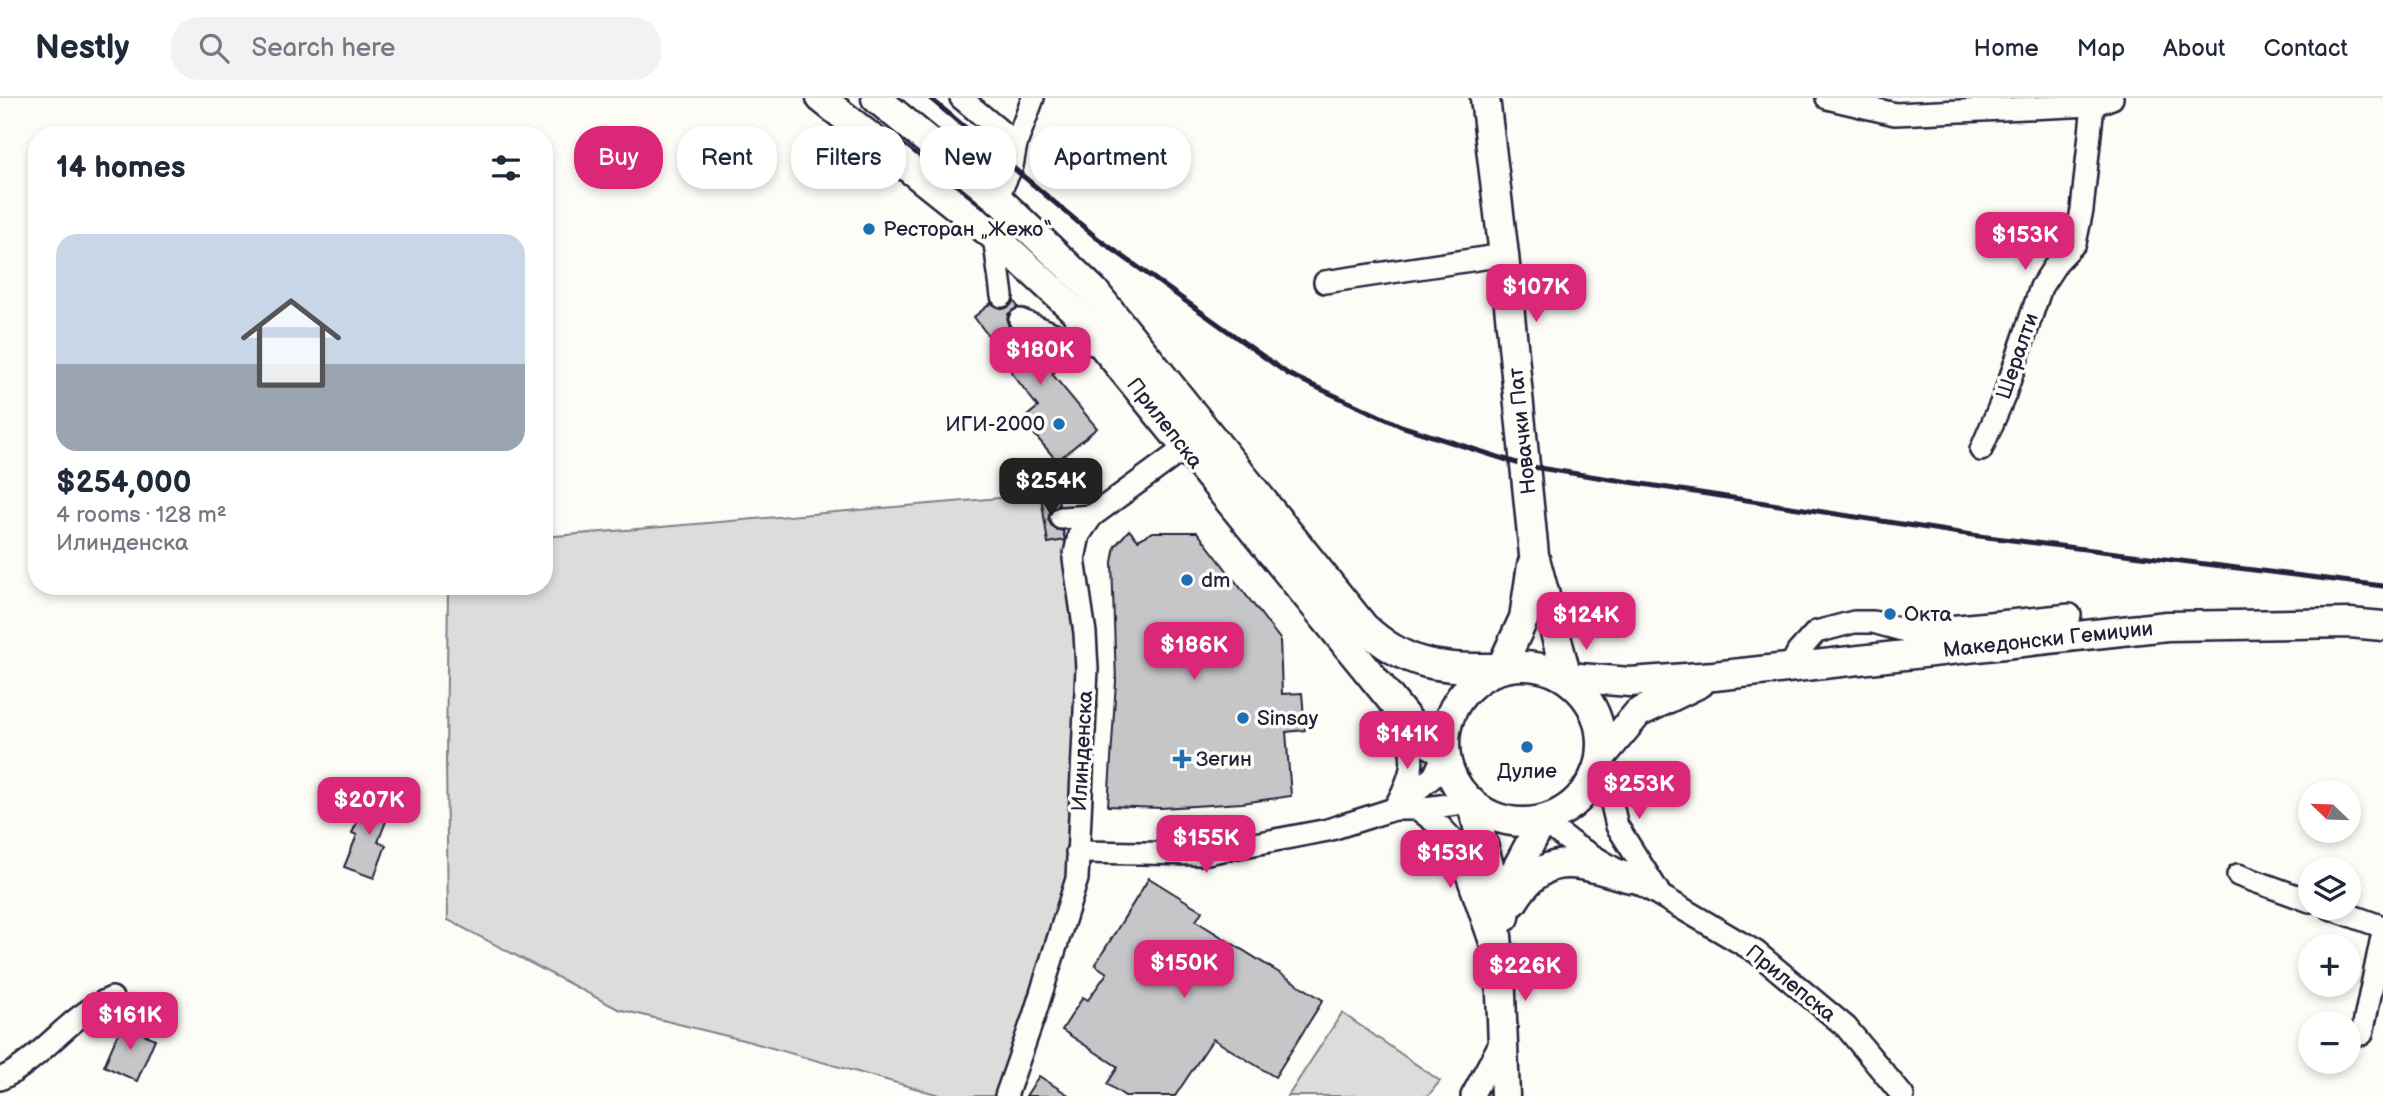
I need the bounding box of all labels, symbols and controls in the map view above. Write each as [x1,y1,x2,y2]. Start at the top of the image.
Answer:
search box [171,17,661,80]
text: Nestly [35,28,129,68]
icon: search [195,29,233,67]
text: Search here [251,33,395,64]
text: Home [1974,34,2039,63]
text: Map [2077,34,2125,63]
text: About [2163,34,2225,63]
text: Contact [2263,34,2348,63]
chip: Buy [574,126,663,189]
chip: Rent [677,126,777,189]
chip: Filters [791,126,906,189]
chip: New [920,126,1016,189]
chip: Apartment [1030,126,1191,189]
icon: filters [487,149,525,187]
text: 14 homes [56,150,185,186]
pin: $153K [1976,212,2074,272]
place label: Ресторан „Жежо“ [883,217,1052,242]
marker: Ресторан „Жежо“ [861,221,877,237]
text: $153K [1991,221,2059,249]
pin: $107K [1487,264,1585,324]
text: $107K [1502,273,1570,301]
icon: home [228,280,354,406]
street label: Шералти [1991,310,2044,403]
pin: $180K [991,328,1089,387]
text: $180K [1006,336,1074,364]
street label: Новачки Пат [1503,366,1542,496]
street label: Прилепска [1121,373,1208,474]
place label: ИГИ-2000 [945,412,1045,437]
marker: ИГИ-2000 [1051,416,1067,432]
pin: $254K [1002,458,1100,518]
text: $254,000 [56,465,191,501]
text: $254K [1015,467,1087,495]
text: 4 rooms · 128 m² [56,501,227,529]
text: Илинденска [56,529,188,557]
place label: dm [1201,568,1230,593]
marker: dm [1179,572,1195,588]
pin: $124K [1537,592,1635,652]
text: $124K [1553,601,1619,629]
place label: Окта [1904,602,1953,627]
marker: Окта [1882,606,1898,622]
street label: Македонски Гемиџии [1942,616,2154,663]
pin: $186K [1145,622,1243,682]
text: $186K [1160,631,1228,659]
street label: Илинденска [1067,689,1098,812]
place label: Sinsay [1257,706,1319,731]
marker: Sinsay [1235,710,1251,726]
pin: $141K [1358,712,1456,771]
text: $141K [1375,720,1439,748]
marker: Дулие [1519,739,1535,755]
place label: Зегин [1196,747,1252,772]
marker: Зегин [1174,751,1190,767]
place label: Дулие [1497,759,1557,784]
pin: $253K [1590,762,1688,821]
text: $253K [1603,770,1675,798]
pin: $207K [320,778,418,837]
north arrow [2298,780,2361,844]
map controls [2298,780,2361,1074]
text: $207K [333,786,405,814]
pin: $155K [1157,816,1255,875]
text: $155K [1172,824,1240,852]
pin: $153K [1401,830,1499,890]
text: $153K [1416,839,1484,867]
button: layers [2298,857,2361,920]
button: + [2298,934,2361,997]
street label: Прилепска [1741,939,1841,1028]
pin: $150K [1135,940,1233,1000]
pin: $226K [1476,944,1574,1003]
text: $150K [1150,949,1218,977]
text: $226K [1489,952,1561,980]
pin: $161K [81,992,179,1052]
text: $161K [98,1001,162,1029]
button: − [2298,1011,2361,1074]

